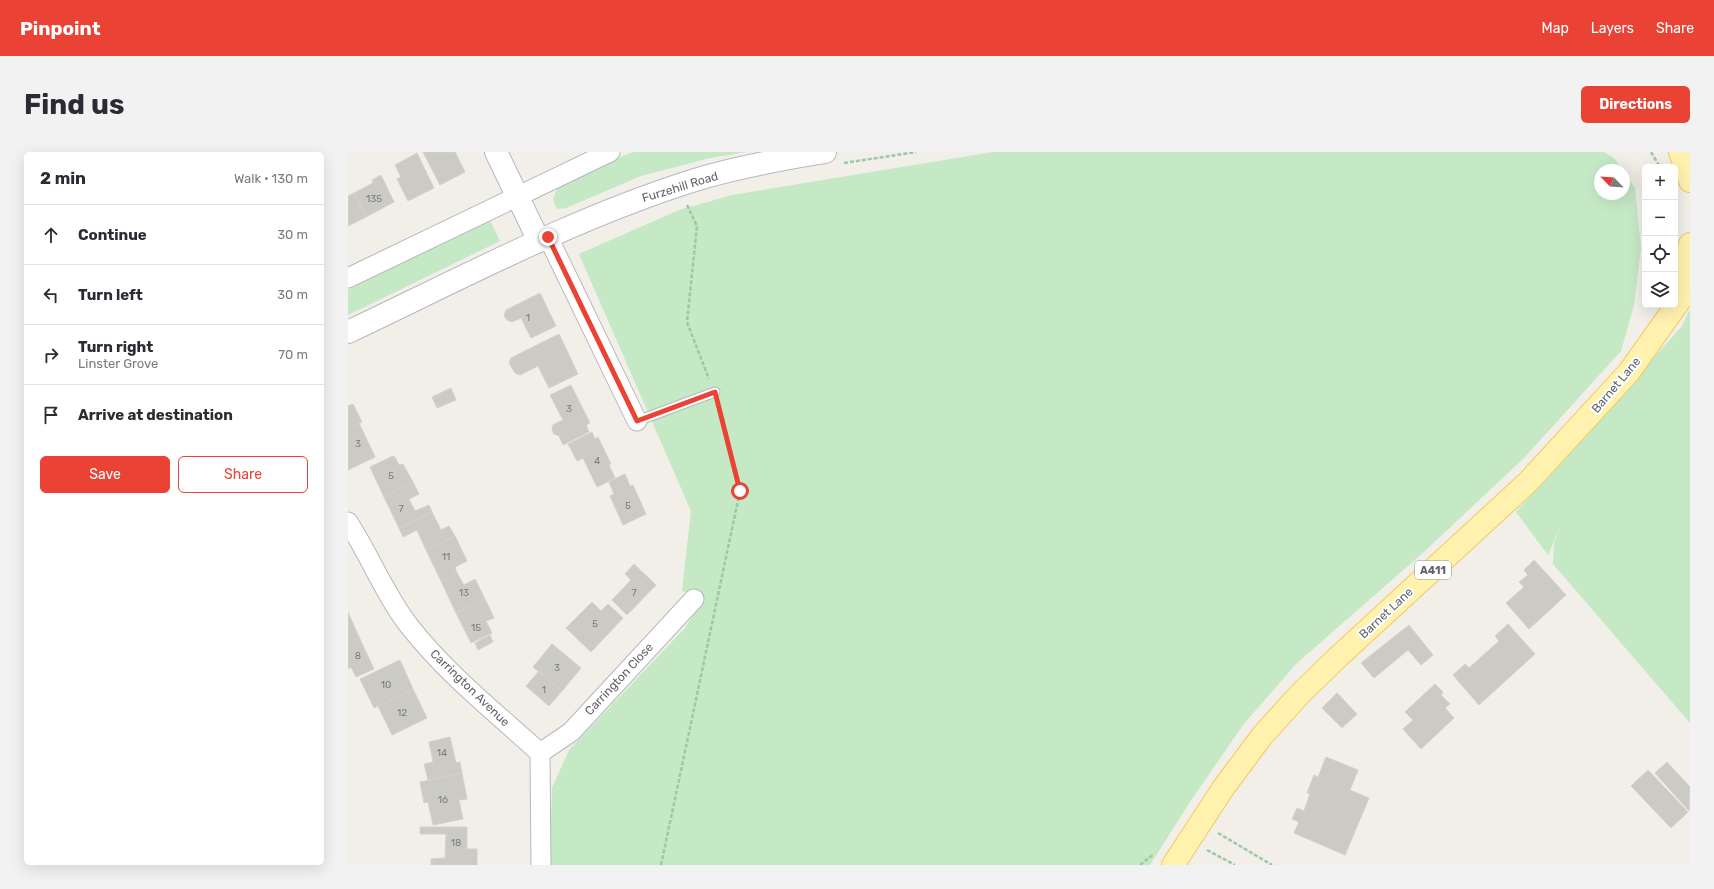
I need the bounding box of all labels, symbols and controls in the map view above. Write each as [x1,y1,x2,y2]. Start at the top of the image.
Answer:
text: Pinpoint [20,17,101,40]
text: Map [1542,20,1569,37]
text: Layers [1591,20,1634,37]
text: Share [1656,20,1694,37]
button: Directions [1581,86,1690,123]
text: Find us [24,88,124,121]
north arrow [1594,164,1630,200]
map controls [1642,164,1678,308]
button: + [1642,164,1678,200]
text: 2 min [40,168,86,188]
street label: Furzehill Road [640,169,720,205]
text: Walk · 130 m [234,171,308,186]
house number: 135 [366,193,382,205]
button: − [1642,200,1678,236]
icon: ahead [40,224,62,246]
text: Continue [78,226,147,244]
text: 30 m [277,227,308,242]
route end [539,228,557,246]
button: locate [1642,236,1678,272]
button: layers [1642,272,1678,308]
icon: left [40,284,62,306]
text: Turn left [78,286,143,304]
text: 30 m [277,287,308,302]
house number: 1 [526,312,530,324]
text: Turn right [78,338,153,356]
icon: right [40,344,62,366]
text: 70 m [278,347,308,362]
street label: Barnet Lane [1589,354,1643,416]
text: Linster Grove [78,356,158,371]
house number: 3 [566,403,572,415]
icon: arrive [40,404,62,426]
text: Arrive at destination [78,406,233,424]
house number: 3 [355,438,361,450]
house number: 4 [594,455,600,467]
button: Save [40,456,170,493]
button: Share [178,456,308,493]
house number: 5 [388,470,394,482]
route start [731,482,749,500]
house number: 5 [625,500,631,512]
house number: 7 [398,503,404,515]
house number: 11 [442,551,450,563]
road number: A411 [1415,561,1451,579]
street label: Barnet Lane [1356,584,1416,641]
house number: 13 [459,587,469,599]
house number: 7 [631,587,637,599]
house number: 5 [592,618,598,630]
house number: 15 [471,622,481,634]
street label: Carrington Close [582,640,656,718]
street label: Carrington Avenue [428,647,513,730]
house number: 8 [355,650,361,662]
house number: 3 [554,662,560,674]
house number: 10 [381,679,391,691]
house number: 1 [542,684,546,696]
house number: 12 [397,707,407,719]
house number: 14 [437,747,447,759]
house number: 16 [438,794,448,806]
house number: 18 [451,837,461,849]

